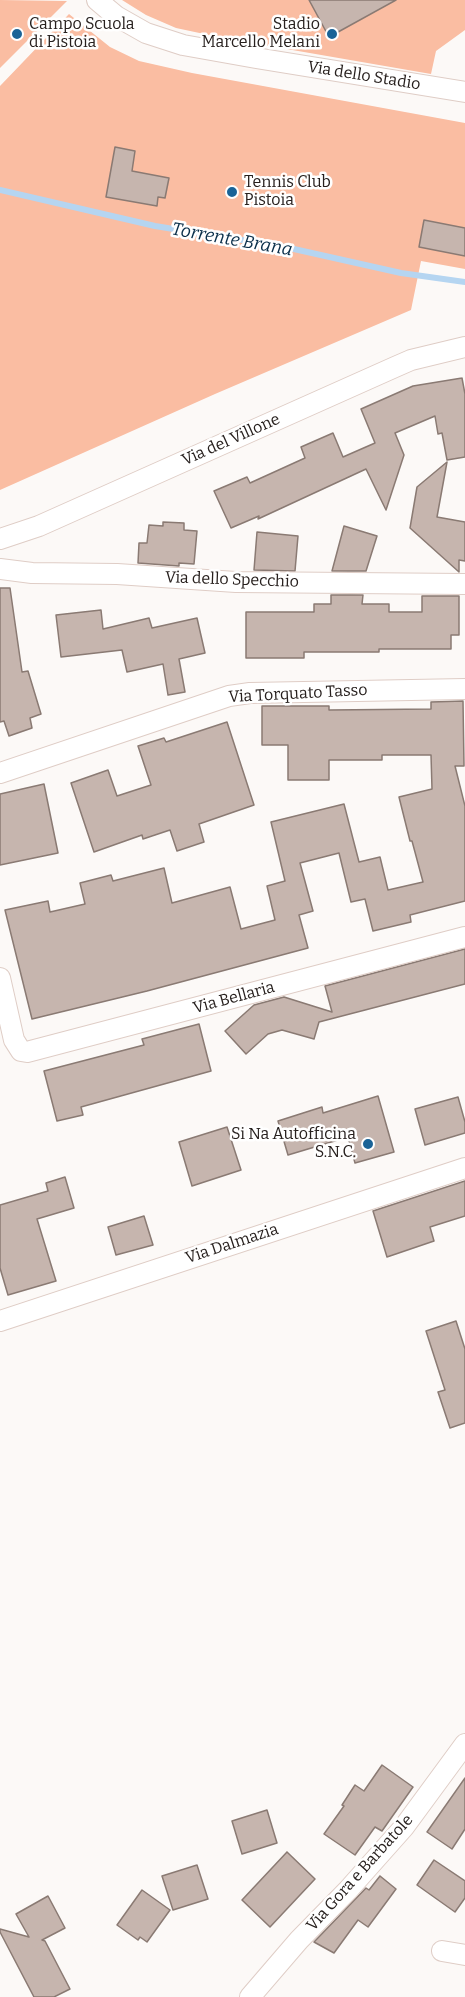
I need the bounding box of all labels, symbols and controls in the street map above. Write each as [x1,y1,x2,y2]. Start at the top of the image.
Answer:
place label: Campo Scuola di Pistoia [29,15,135,53]
place label: Stadio Marcello Melani [201,15,320,53]
marker: Campo Scuola di Pistoia [10,27,24,41]
marker: Stadio Marcello Melani [325,27,339,41]
street label: Via dello Stadio [306,58,422,94]
place label: Tennis Club Pistoia [244,173,331,211]
marker: Tennis Club Pistoia [225,185,239,199]
water label: Torrente Brana [170,219,294,261]
street label: Via del Villone [179,410,283,470]
street label: Via dello Specchio [165,568,299,592]
street label: Via Torquato Tasso [228,681,368,707]
street label: Via Bellaria [191,978,277,1018]
place label: Si Na Autofficina S.N.C. [231,1125,356,1163]
marker: Si Na Autofficina S.N.C. [361,1137,375,1151]
street label: Via Dalmazia [183,1220,281,1268]
street label: Via Gora e Barbatole [303,1811,417,1935]

